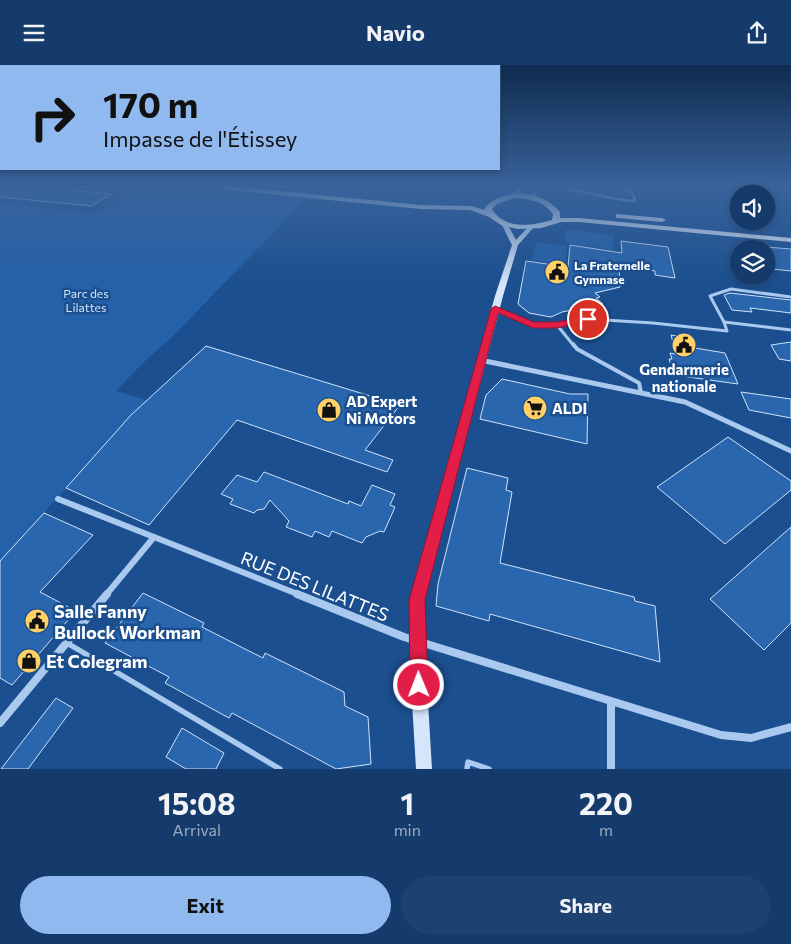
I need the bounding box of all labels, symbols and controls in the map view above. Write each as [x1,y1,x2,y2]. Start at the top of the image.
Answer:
icon: menu [20,19,48,47]
text: Navio [366,19,425,46]
icon: share [743,19,771,47]
text: 170 m [103,82,198,125]
icon: right [20,85,85,150]
text: Impasse de l'Étissey [103,125,297,152]
map controls [730,185,775,285]
button: sound [730,185,775,230]
button: layers [730,240,775,285]
place label: La Fraternelle Gymnase [574,258,650,286]
public building icon: La Fraternelle Gymnase [544,259,570,285]
park label: Parc des Lilattes [63,286,109,314]
pin [567,298,609,340]
icon: arrive [574,305,602,333]
public building icon: Gendarmerie nationale [671,332,697,358]
place label: Gendarmerie nationale [639,360,729,395]
place label: AD Expert Ni Motors [346,392,417,427]
supermarket icon: ALDI [522,395,548,421]
shop icon: AD Expert Ni Motors [316,397,342,423]
place label: ALDI [552,399,587,417]
street label: RUE DES LILATTES [238,546,392,626]
place label: Salle Fanny Bullock Workman [54,600,201,643]
public building icon: Salle Fanny Bullock Workman [24,608,50,634]
shop icon: Et Colegram [16,648,42,674]
place label: Et Colegram [46,650,147,672]
position arrow [392,658,444,710]
text: 15:08 [158,784,236,821]
text: 1 [400,784,414,821]
text: 220 [579,784,633,821]
text: Arrival [173,820,221,839]
text: min [394,820,421,839]
text: m [599,820,613,839]
button: Exit [20,876,391,934]
button: Share [401,876,771,934]

